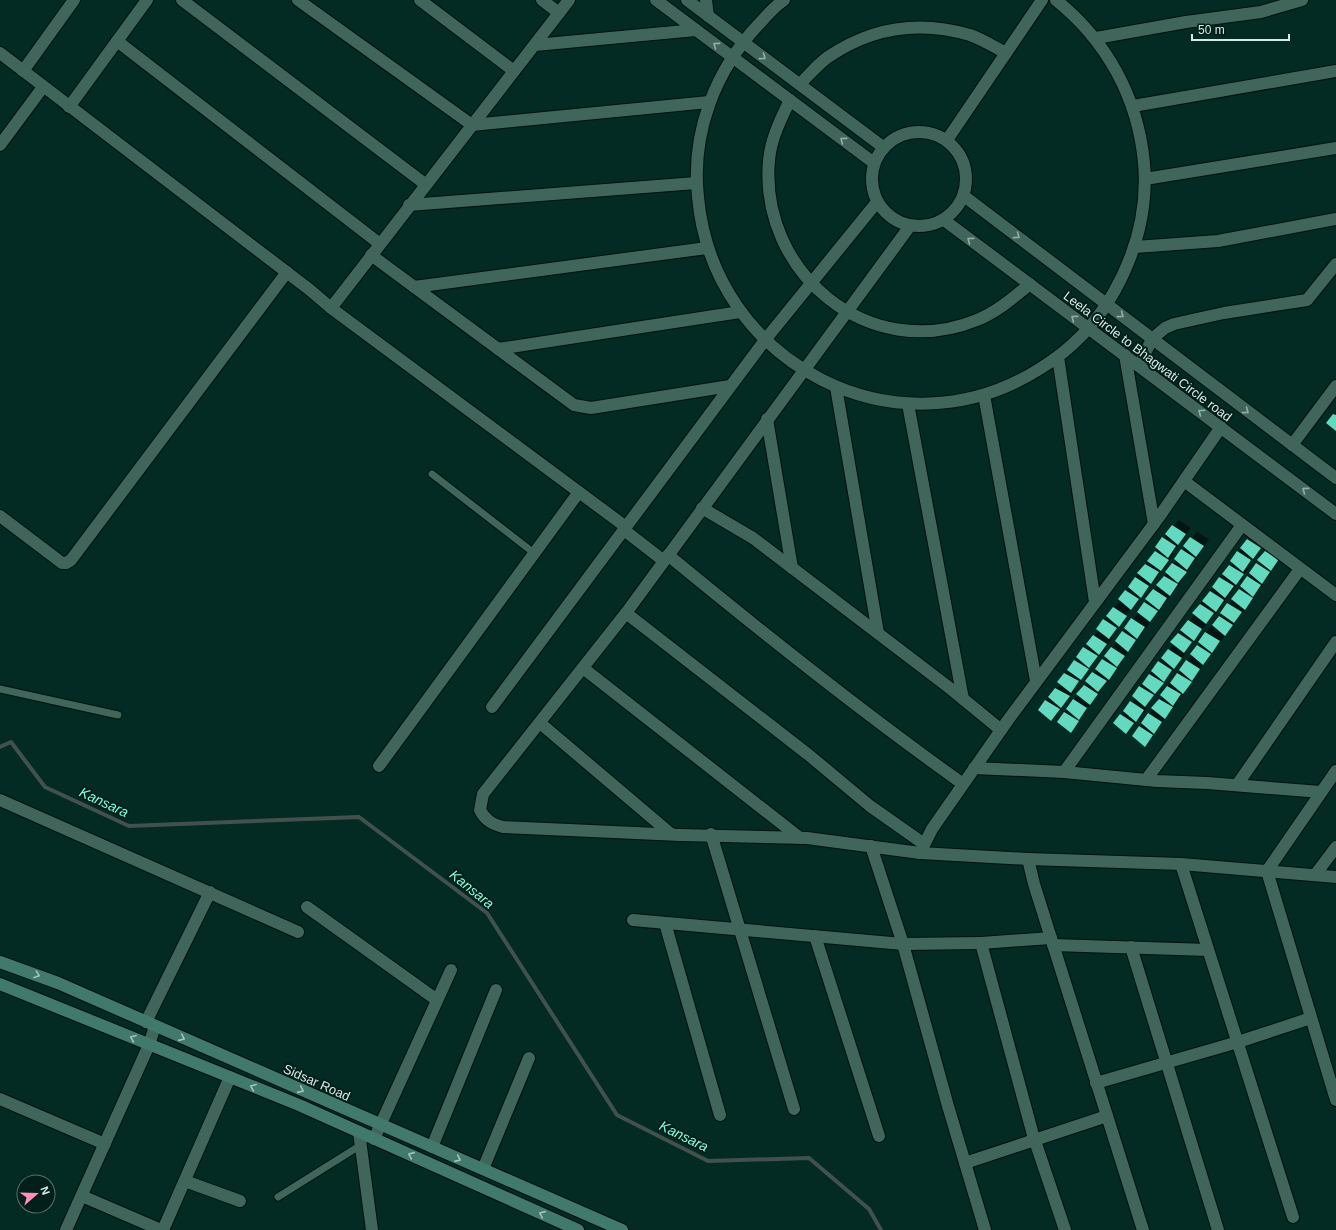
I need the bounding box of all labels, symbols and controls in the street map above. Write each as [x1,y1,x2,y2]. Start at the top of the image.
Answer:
scale bar [1192,16,1289,42]
text: 50 m [1198,23,1225,37]
one-way arrow [714,43,721,50]
one-way arrow [758,52,765,59]
one-way arrow [840,138,847,145]
one-way arrow [1013,232,1020,239]
one-way arrow [968,237,975,244]
street label: Leela Circle to Bhagwati Circle road [1061,288,1235,425]
one-way arrow [1116,310,1123,317]
one-way arrow [1072,315,1079,322]
one-way arrow [1242,406,1249,413]
one-way arrow [1198,410,1205,417]
one-way arrow [1302,488,1309,495]
water label: Kansara [77,784,131,820]
water label: Kansara [447,866,497,912]
one-way arrow [33,971,40,979]
one-way arrow [178,1033,185,1041]
one-way arrow [129,1035,137,1043]
street label: Sidsar Road [281,1061,353,1104]
one-way arrow [250,1084,258,1092]
one-way arrow [296,1085,304,1093]
water label: Kansara [657,1117,711,1155]
one-way arrow [408,1152,415,1160]
one-way arrow [455,1154,462,1162]
north arrow [16,1174,56,1214]
text: N [38,1185,52,1196]
one-way arrow [539,1211,547,1219]

